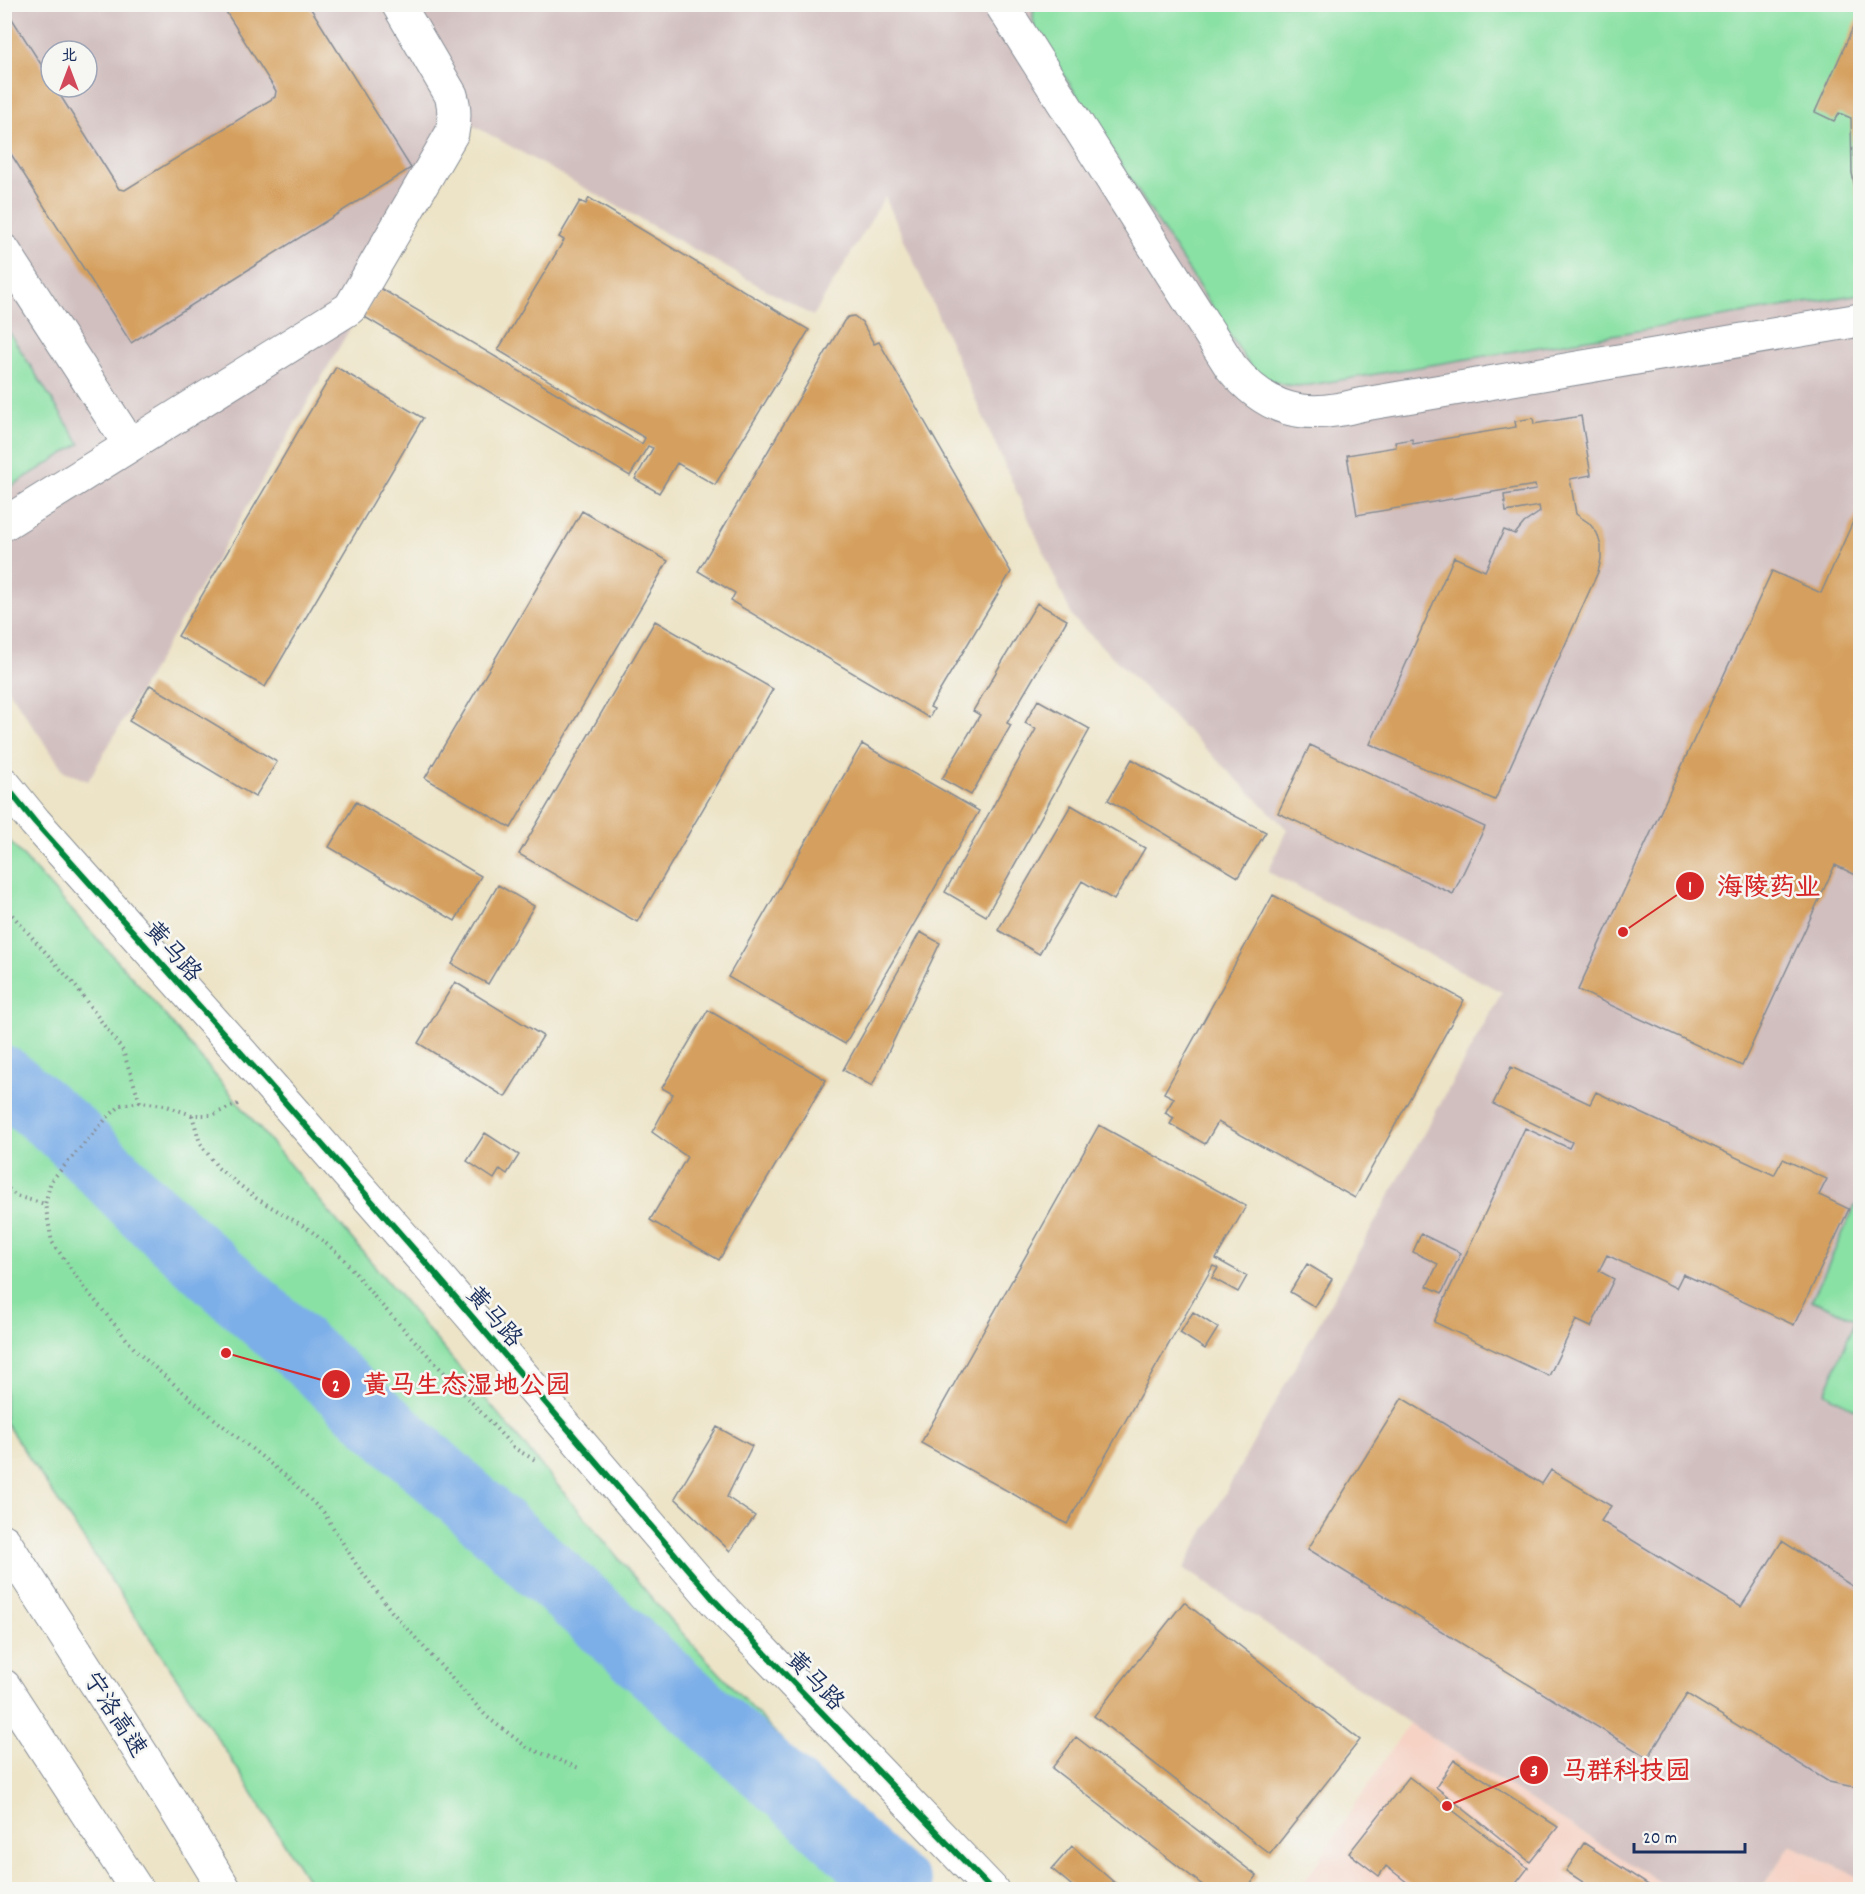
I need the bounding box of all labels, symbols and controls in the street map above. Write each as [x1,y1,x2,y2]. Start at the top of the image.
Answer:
north arrow [39,39,99,99]
text: 北 [61,45,77,68]
callout: 海陵药业 [1675,864,1833,908]
text: 海陵药业 [1717,871,1821,908]
text: 1 [1688,876,1692,901]
street label: 黄马路 [135,915,208,991]
street label: 黄马路 [456,1280,529,1356]
callout: 黄马生态湿地公园 [321,1362,583,1406]
text: 黄马生态湿地公园 [363,1369,571,1406]
text: 2 [332,1375,340,1400]
street label: 黄马路 [777,1644,851,1720]
street label: 宁洛高速 [73,1666,154,1765]
callout: 马群科技园 [1519,1748,1703,1792]
text: 马群科技园 [1561,1755,1691,1792]
text: 3 [1530,1760,1538,1785]
scale bar [1634,1816,1745,1854]
text: 20 m [1643,1827,1677,1852]

